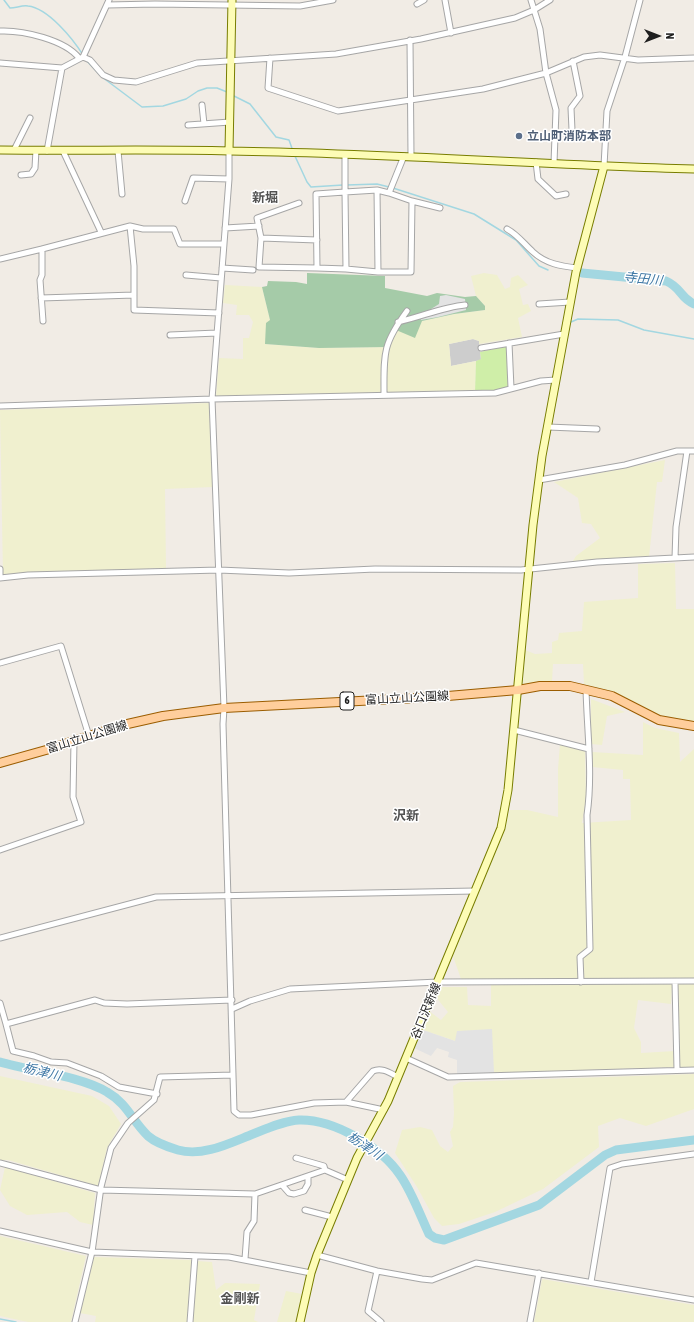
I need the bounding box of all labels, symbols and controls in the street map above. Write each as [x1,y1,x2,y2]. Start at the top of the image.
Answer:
north arrow [638,16,678,56]
text: N [664,33,676,39]
place label: 立山町消防本部 [527,129,611,143]
marker: 立山町消防本部 [514,131,524,141]
district label: 新堀 [252,190,278,206]
water label: 寺田川 [623,269,663,289]
street label: 富山立山公園線 [365,689,449,707]
road number: 6 [340,692,354,710]
street label: 富山立山公園線 [45,718,129,756]
district label: 沢新 [393,808,419,824]
street label: 谷口沢新線 [408,980,444,1042]
water label: 栃津川 [21,1060,63,1084]
water label: 栃津川 [344,1129,386,1163]
district label: 金剛新 [221,1291,259,1307]

